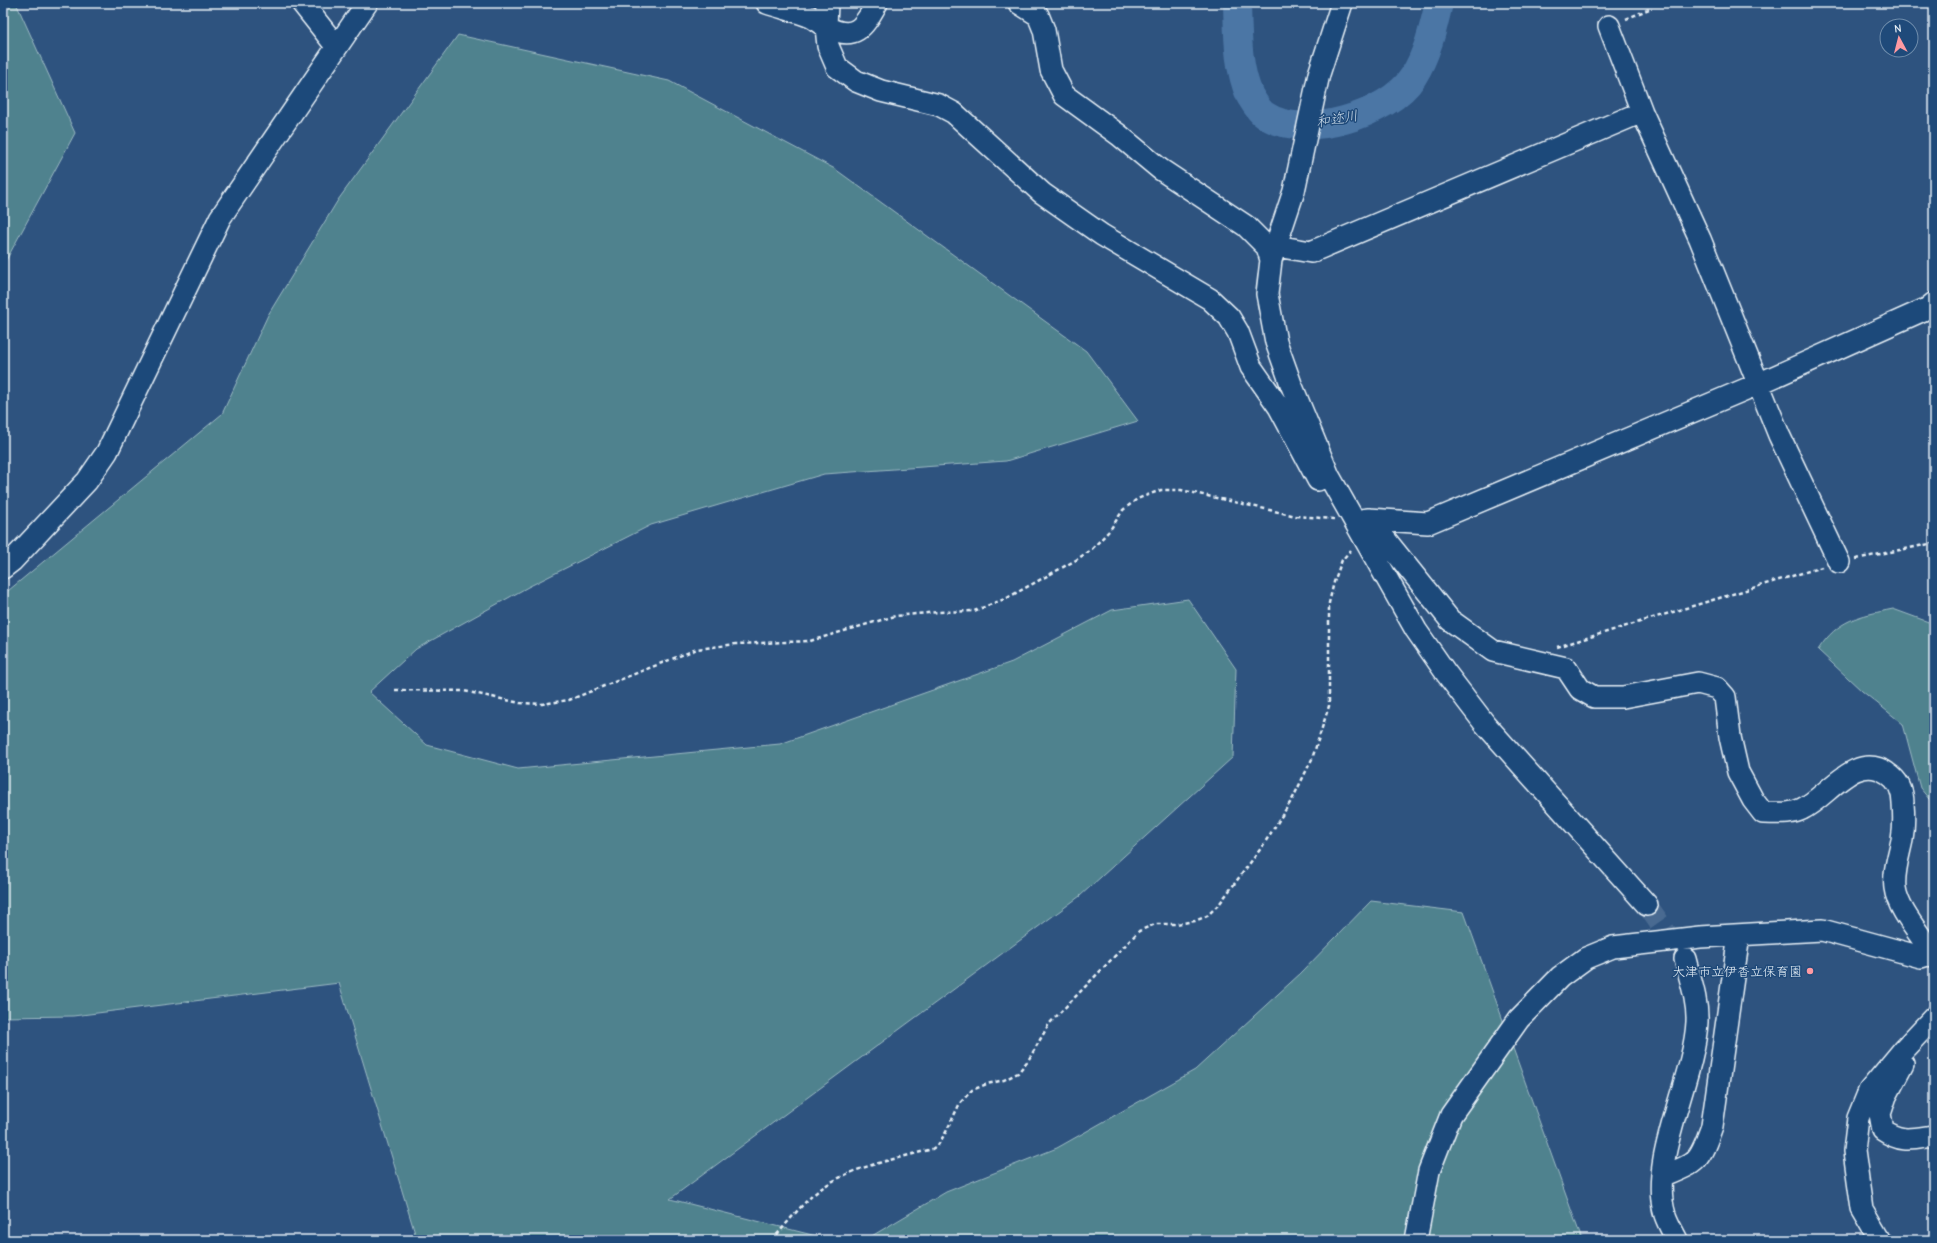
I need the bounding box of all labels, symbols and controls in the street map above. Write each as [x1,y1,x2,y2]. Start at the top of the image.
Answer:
north arrow [1879,18,1919,58]
text: N [1893,22,1902,35]
water label: 和迩川 [1315,107,1359,131]
place label: 大津市立伊香立保育園 [1672,964,1802,979]
marker: 大津市立伊香立保育園 [1805,966,1815,976]

